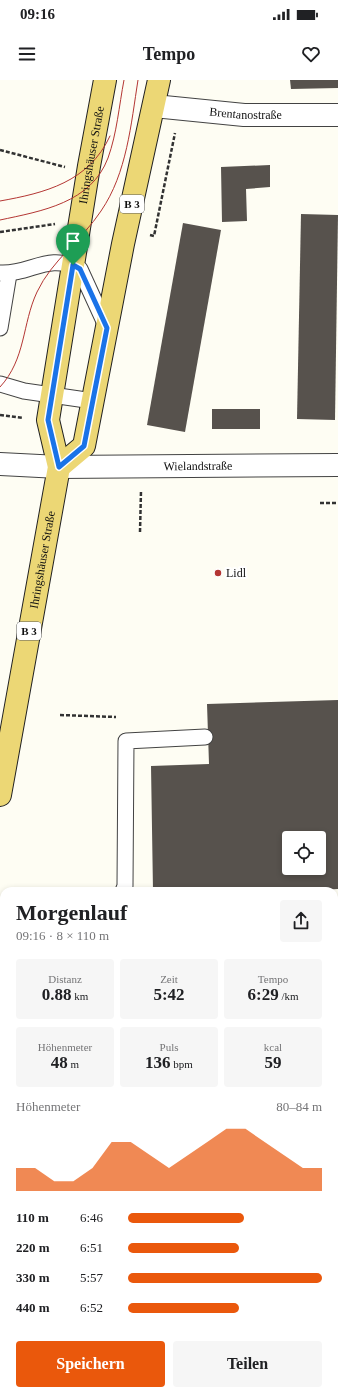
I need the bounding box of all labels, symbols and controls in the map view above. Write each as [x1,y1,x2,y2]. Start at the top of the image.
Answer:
text: 09:16 [20,6,55,22]
icon: menu [16,43,38,65]
icon: heart [300,43,322,65]
text: Tempo [143,44,195,64]
street label: Ihringshäuser Straße [76,105,107,205]
street label: Brentanostraße [209,105,282,122]
road number: B 3 [120,195,144,213]
pin [56,224,90,265]
icon: arrive [62,230,84,252]
street label: Wielandstraße [163,459,232,473]
street label: Ihringshäuser Straße [27,510,58,610]
place label: Lidl [226,566,247,580]
marker: Lidl [213,568,223,578]
road number: B 3 [17,622,41,640]
map controls [282,831,326,875]
button: locate [282,831,326,875]
text: Morgenlauf [16,900,127,925]
button: share [280,900,322,942]
text: 09:16 · 8 × 110 m [16,928,109,943]
text: Distanz [48,973,82,985]
text: Zeit [160,973,178,985]
text: Tempo [258,973,288,985]
text: 0.88 [42,985,71,1004]
text: 5:42 [153,985,185,1004]
text: 6:29 [247,985,279,1004]
text: km [71,990,88,1002]
text: /km [279,990,299,1002]
text: Höhenmeter [38,1041,92,1053]
text: Puls [160,1041,178,1053]
text: kcal [264,1041,282,1053]
text: 48 [51,1053,68,1072]
text: 136 [145,1053,171,1072]
text: 59 [265,1053,282,1072]
text: m [68,1058,79,1070]
text: bpm [171,1058,193,1070]
text: Höhenmeter [16,1099,80,1114]
text: 80–84 m [276,1099,322,1114]
text: 110 m [16,1210,49,1225]
text: 6:46 [80,1210,103,1225]
text: 220 m [16,1240,50,1255]
text: 6:51 [80,1240,103,1255]
text: 330 m [16,1270,50,1285]
text: 5:57 [80,1270,103,1285]
text: 440 m [16,1300,50,1315]
text: 6:52 [80,1300,103,1315]
button: Speichern [16,1341,165,1387]
button: Teilen [173,1341,322,1387]

